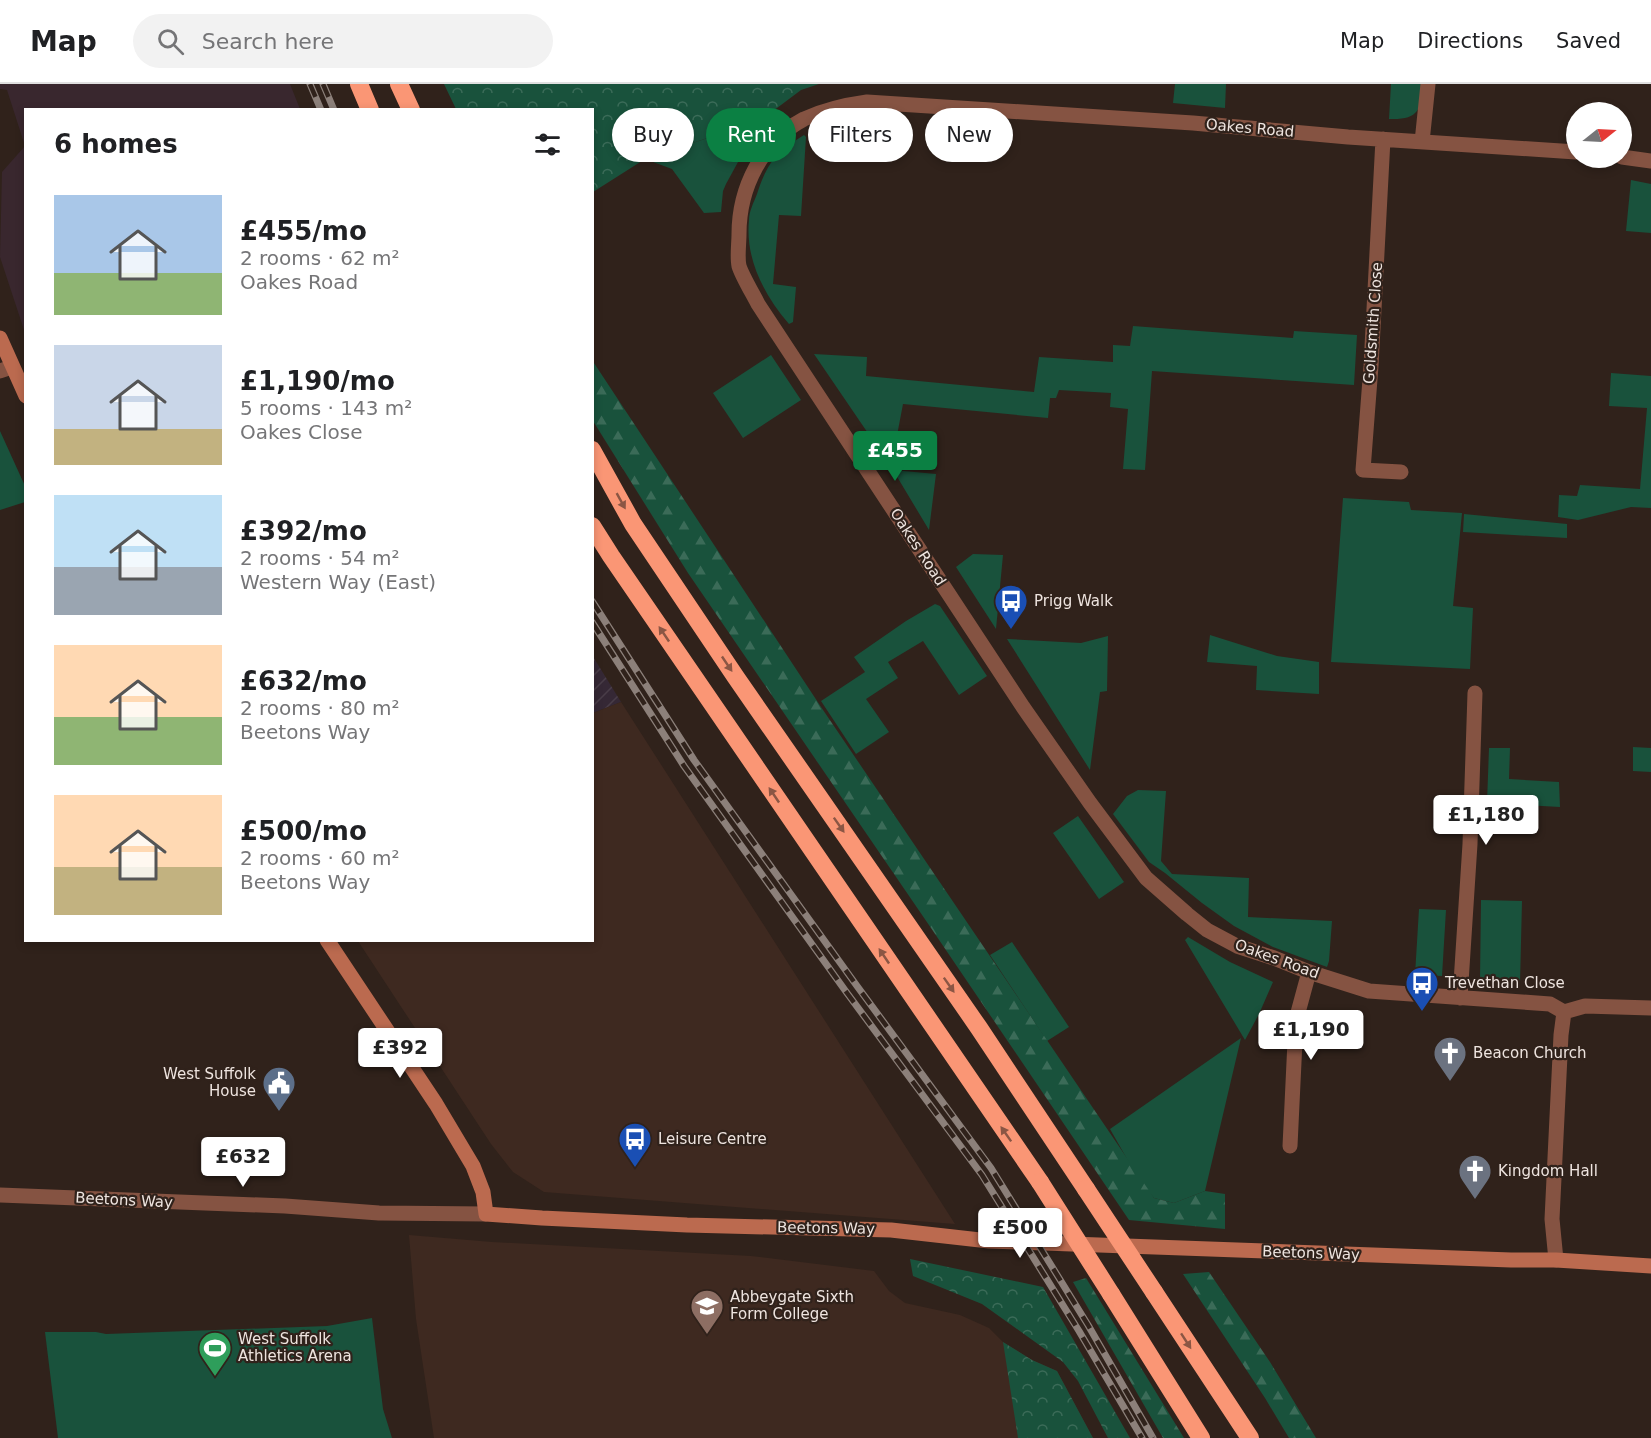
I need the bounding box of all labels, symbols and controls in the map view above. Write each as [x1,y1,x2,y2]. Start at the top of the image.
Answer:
search box [133,14,553,68]
text: Map [30,25,97,58]
icon: search [154,25,187,58]
text: Search here [202,29,334,54]
text: Map [1340,29,1384,53]
text: Directions [1417,29,1523,53]
text: Saved [1556,29,1621,53]
north arrow [1566,102,1632,168]
map controls [1566,102,1632,168]
chip: Buy [612,108,694,162]
chip: Rent [706,108,796,162]
chip: Filters [808,108,913,162]
chip: New [925,108,1013,162]
street label: Oakes Road [1205,115,1295,141]
icon: filters [531,128,564,161]
text: 6 homes [54,129,178,159]
text: £455/mo [240,216,367,246]
icon: home [102,219,174,291]
text: 2 rooms · 62 m² [240,246,400,270]
street label: Goldsmith Close [1360,261,1386,385]
text: Oakes Road [240,270,358,294]
text: £1,190/mo [240,366,395,396]
icon: home [102,369,174,441]
text: 5 rooms · 143 m² [240,396,412,420]
text: Oakes Close [240,420,362,444]
pin: £455 [859,431,931,482]
text: £455 [867,438,923,462]
one-way arrow [616,493,626,510]
street label: Oakes Road [886,505,950,589]
text: £392/mo [240,516,367,546]
icon: home [102,519,174,591]
text: 2 rooms · 54 m² [240,546,400,570]
text: Western Way (East) [240,570,436,594]
bus stop icon: Prigg Walk [993,583,1029,630]
place label: Prigg Walk [1034,592,1113,610]
one-way arrow [659,626,670,642]
one-way arrow [722,656,733,673]
text: £632/mo [240,666,367,696]
icon: home [102,669,174,741]
text: 2 rooms · 80 m² [240,696,400,720]
text: Beetons Way [240,720,370,744]
one-way arrow [769,787,780,803]
pin: £1,180 [1437,795,1535,846]
text: £1,180 [1447,802,1525,826]
text: £500/mo [240,816,367,846]
one-way arrow [833,816,845,832]
icon: home [102,819,174,891]
text: 2 rooms · 60 m² [240,846,400,870]
text: Beetons Way [240,870,370,894]
street label: Oakes Road [1232,935,1322,983]
one-way arrow [879,948,890,964]
bus stop icon: Trevethan Close [1404,965,1440,1012]
place label: Trevethan Close [1444,974,1565,992]
one-way arrow [943,977,954,993]
pin: £1,190 [1262,1010,1360,1061]
text: £1,190 [1272,1017,1350,1041]
pin: £392 [364,1028,436,1079]
text: £392 [372,1035,428,1059]
church icon: Beacon Church [1432,1035,1468,1082]
place label: Beacon Church [1473,1044,1587,1062]
place label: West Suffolk House [163,1065,256,1100]
public building icon: West Suffolk House [261,1065,297,1112]
bus stop icon: Leisure Centre [617,1121,653,1168]
one-way arrow [1001,1126,1012,1142]
place label: Leisure Centre [658,1130,767,1148]
pin: £632 [207,1137,279,1188]
text: £632 [215,1144,271,1168]
church icon: Kingdom Hall [1457,1153,1493,1200]
place label: Kingdom Hall [1498,1162,1598,1180]
street label: Beetons Way [75,1188,173,1212]
pin: £500 [984,1208,1056,1259]
text: £500 [992,1215,1048,1239]
street label: Beetons Way [777,1218,875,1238]
street label: Beetons Way [1262,1242,1360,1264]
school or university icon: Abbeygate Sixth Form College [689,1288,725,1335]
place label: Abbeygate Sixth Form College [730,1288,854,1323]
sports icon: West Suffolk Athletics Arena [197,1330,233,1377]
place label: West Suffolk Athletics Arena [238,1330,352,1365]
one-way arrow [1181,1333,1192,1349]

